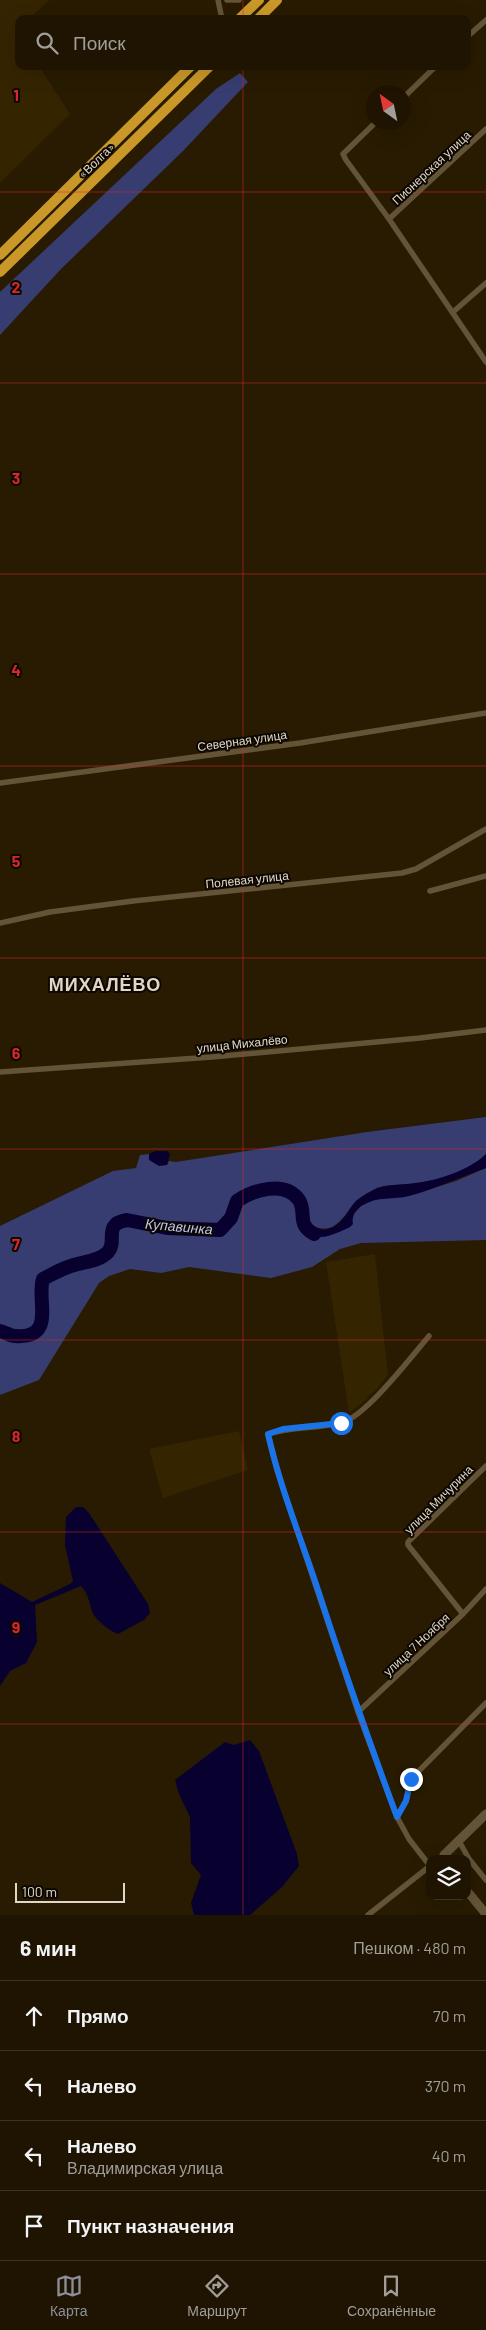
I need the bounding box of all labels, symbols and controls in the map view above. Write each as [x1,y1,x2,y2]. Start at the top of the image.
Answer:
search box [15,15,471,70]
icon: search [33,29,61,57]
text: Поиск [73,31,126,54]
text: 1 [13,85,19,104]
north arrow [366,85,411,130]
street label: Пионерская улица [389,127,474,208]
street label: «Волга» [75,139,117,181]
text: 2 [12,277,21,296]
text: 3 [12,468,20,487]
text: 4 [11,660,21,679]
street label: Северная улица [196,727,288,754]
text: 5 [12,851,21,870]
street label: Полевая улица [205,868,290,891]
district label: МИХАЛЁВО [49,973,161,995]
street label: улица Михалёво [196,1031,289,1056]
text: 6 [12,1043,21,1062]
water label: Купавинка [144,1215,214,1237]
text: 7 [12,1234,20,1253]
route start [330,1412,353,1435]
text: 8 [12,1426,21,1445]
street label: улица Мичурина [401,1462,476,1537]
street label: улица 7 Ноября [380,1610,453,1679]
text: 9 [12,1617,20,1636]
route end [400,1768,423,1791]
map controls [426,1855,471,1900]
button: layers [426,1855,471,1900]
scale bar [15,1880,125,1903]
text: 100 m [22,1883,57,1900]
text: 6 мин [20,1935,77,1960]
text: Пешком · 480 m [353,1938,466,1957]
icon: ahead [20,2002,48,2030]
text: Прямо [67,2004,129,2027]
text: 70 m [433,2006,466,2025]
icon: left [20,2072,48,2100]
text: Налево [67,2074,137,2097]
text: 370 m [425,2076,466,2095]
text: Налево [67,2134,137,2157]
icon: left [20,2142,48,2170]
text: 40 m [432,2146,466,2165]
text: Владимирская улица [67,2158,223,2177]
icon: arrive [20,2212,48,2240]
text: Пункт назначения [67,2214,234,2237]
tab: Карта [50,2272,87,2319]
tab: Маршрут [187,2272,247,2319]
tab: Сохранённые [347,2272,436,2319]

